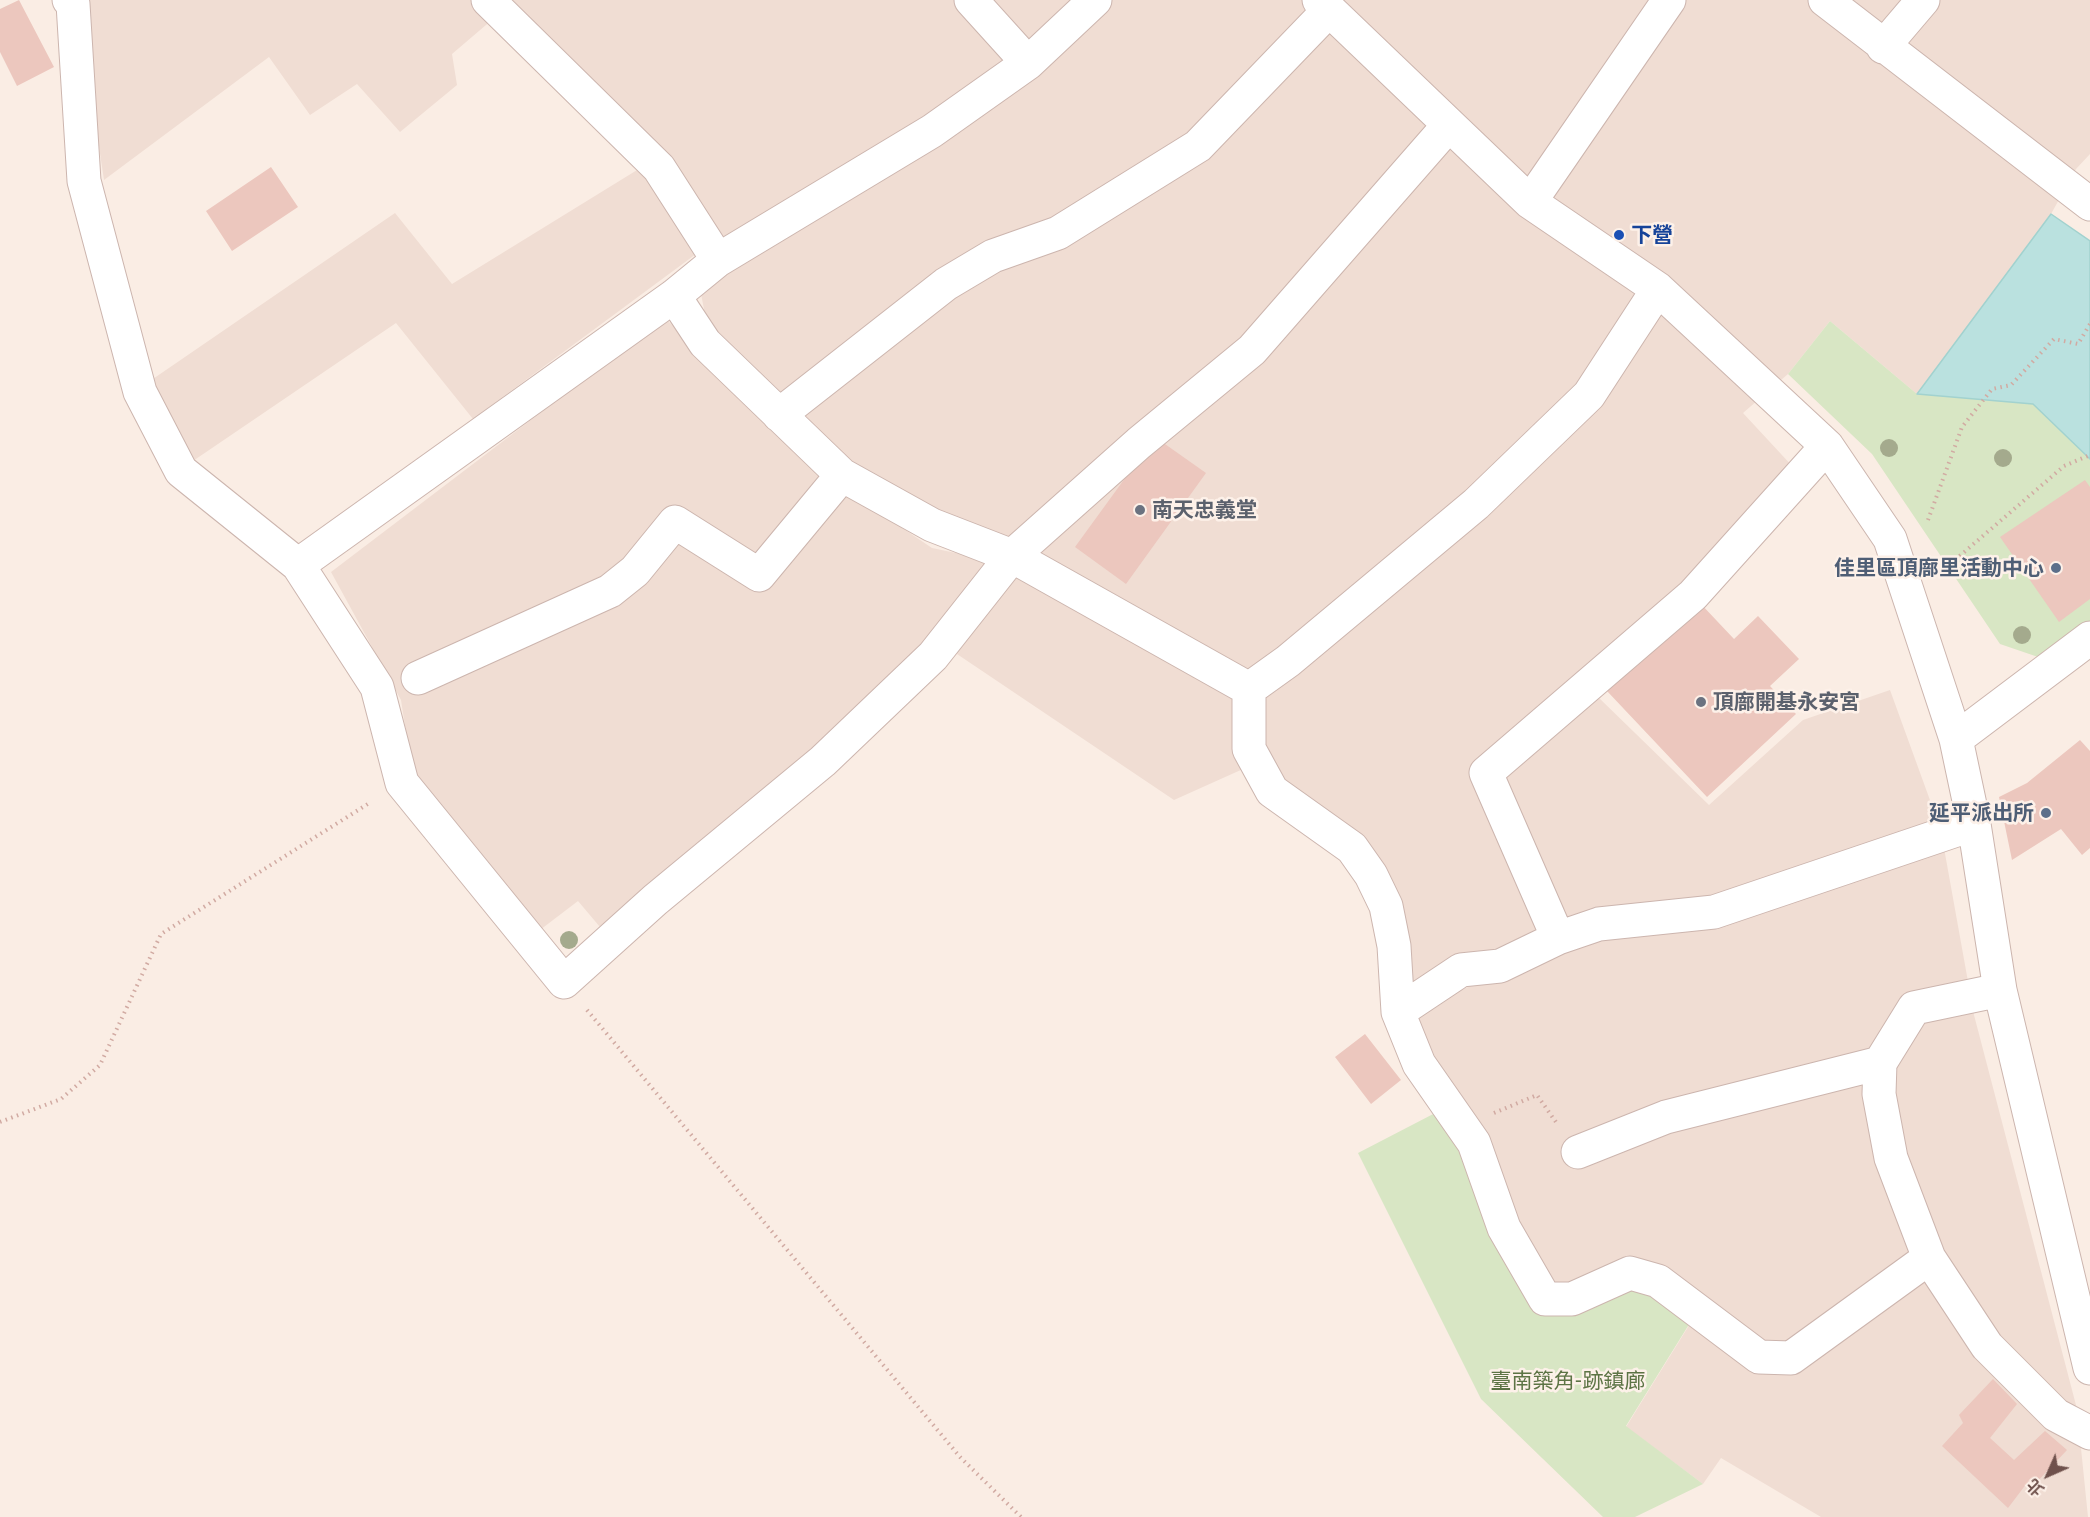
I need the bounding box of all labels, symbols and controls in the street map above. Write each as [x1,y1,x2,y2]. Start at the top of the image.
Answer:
place label: 下營 [1631,222,1673,248]
marker: 下營 [1612,228,1626,242]
place label: 南天忠義堂 [1152,497,1257,523]
marker: 南天忠義堂 [1133,503,1147,517]
place label: 佳里區頂廍里活動中心 [1834,555,2044,581]
marker: 佳里區頂廍里活動中心 [2049,561,2063,575]
place label: 頂廍開基永安宮 [1713,689,1860,715]
marker: 頂廍開基永安宮 [1694,695,1708,709]
place label: 延平派出所 [1929,800,2034,826]
marker: 延平派出所 [2039,806,2053,820]
park label: 臺南築角-跡鎮廊 [1491,1368,1645,1394]
north arrow [2018,1445,2078,1505]
text: 北 [2023,1476,2047,1500]

